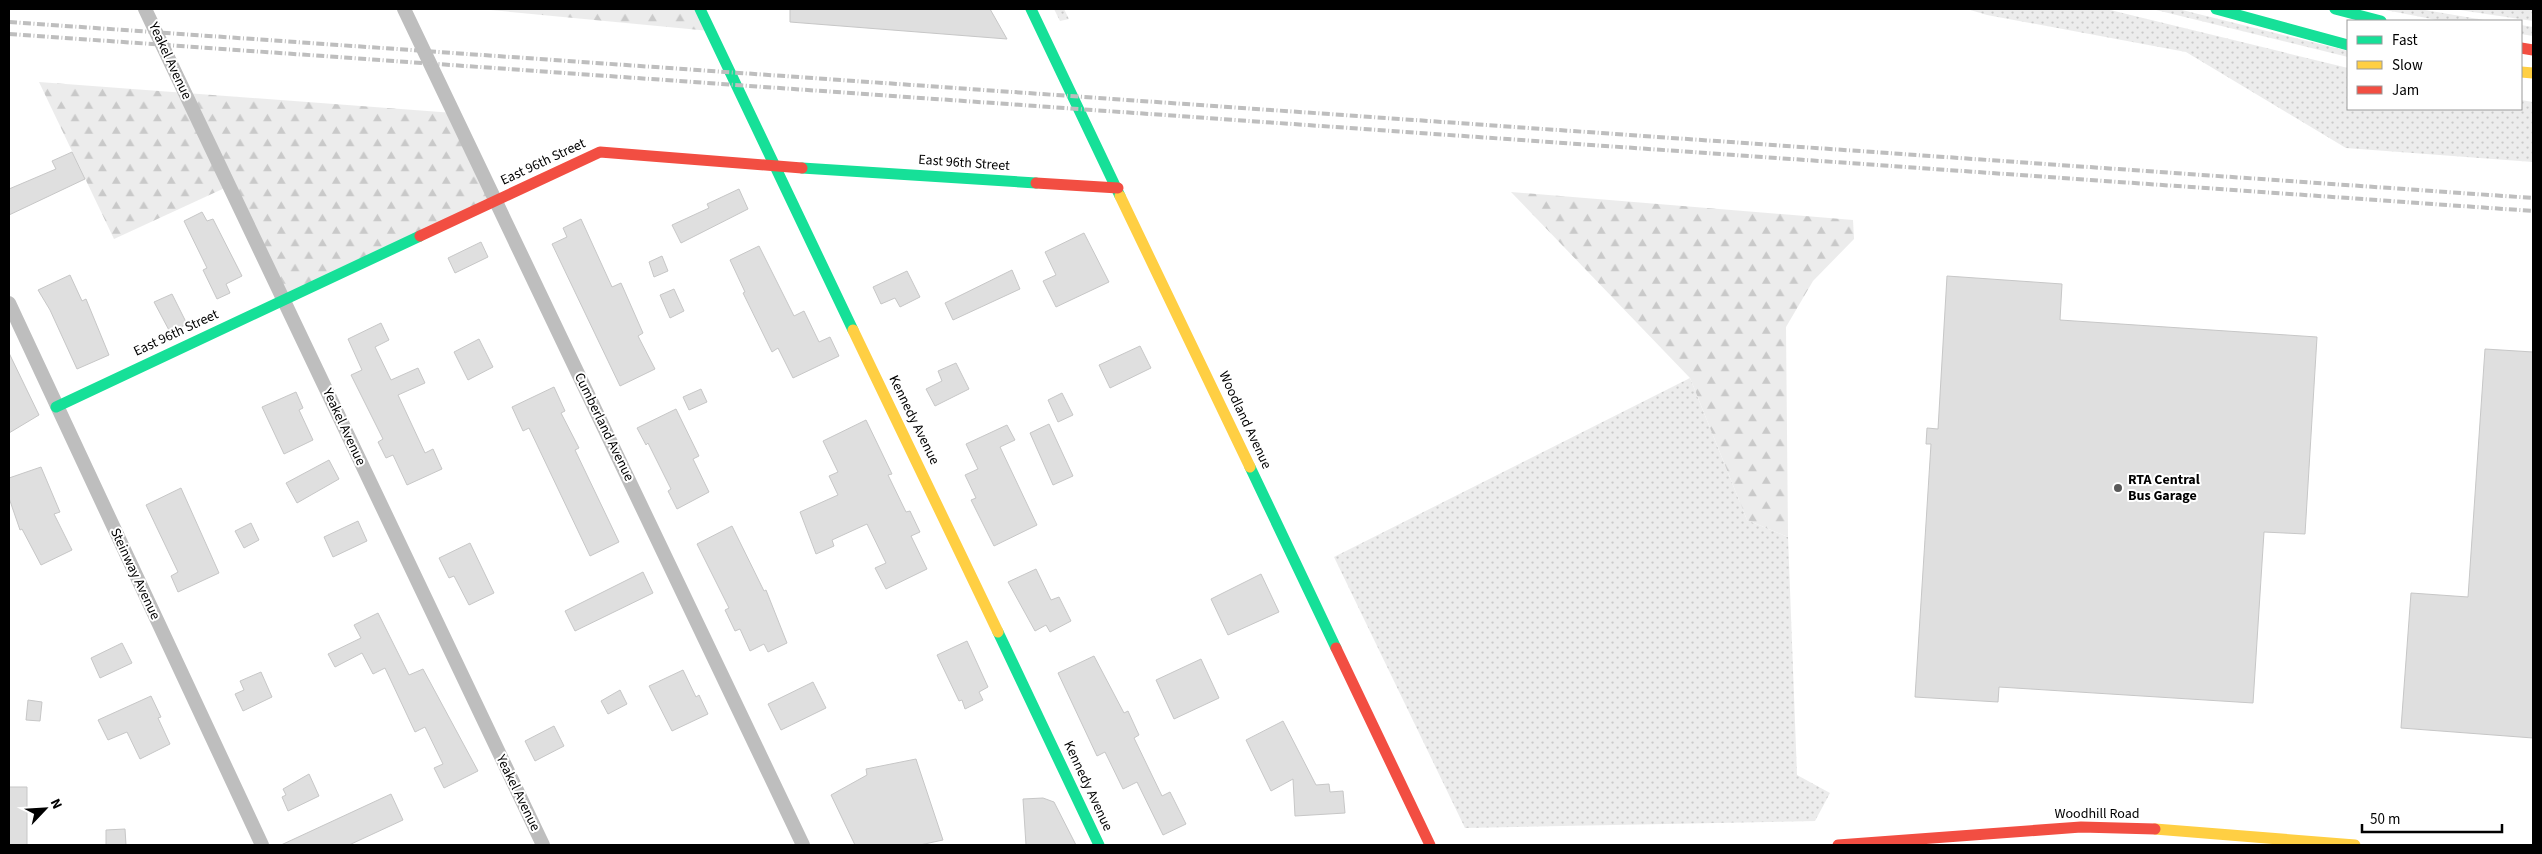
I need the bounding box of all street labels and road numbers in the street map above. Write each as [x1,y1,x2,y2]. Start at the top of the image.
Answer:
street label: Yeakel Avenue [143,18,197,103]
street label: East 96th Street [497,133,589,190]
street label: East 96th Street [918,150,1011,176]
street label: East 96th Street [130,304,222,361]
street label: Woodland Avenue [1214,368,1276,472]
street label: Cumberland Avenue [569,369,639,485]
street label: Kennedy Avenue [884,372,944,468]
street label: Yeakel Avenue [317,384,371,469]
street label: Steinway Avenue [105,525,165,623]
street label: Kennedy Avenue [1058,738,1118,834]
street label: Yeakel Avenue [490,750,545,835]
street label: Woodhill Road [2055,804,2140,824]

